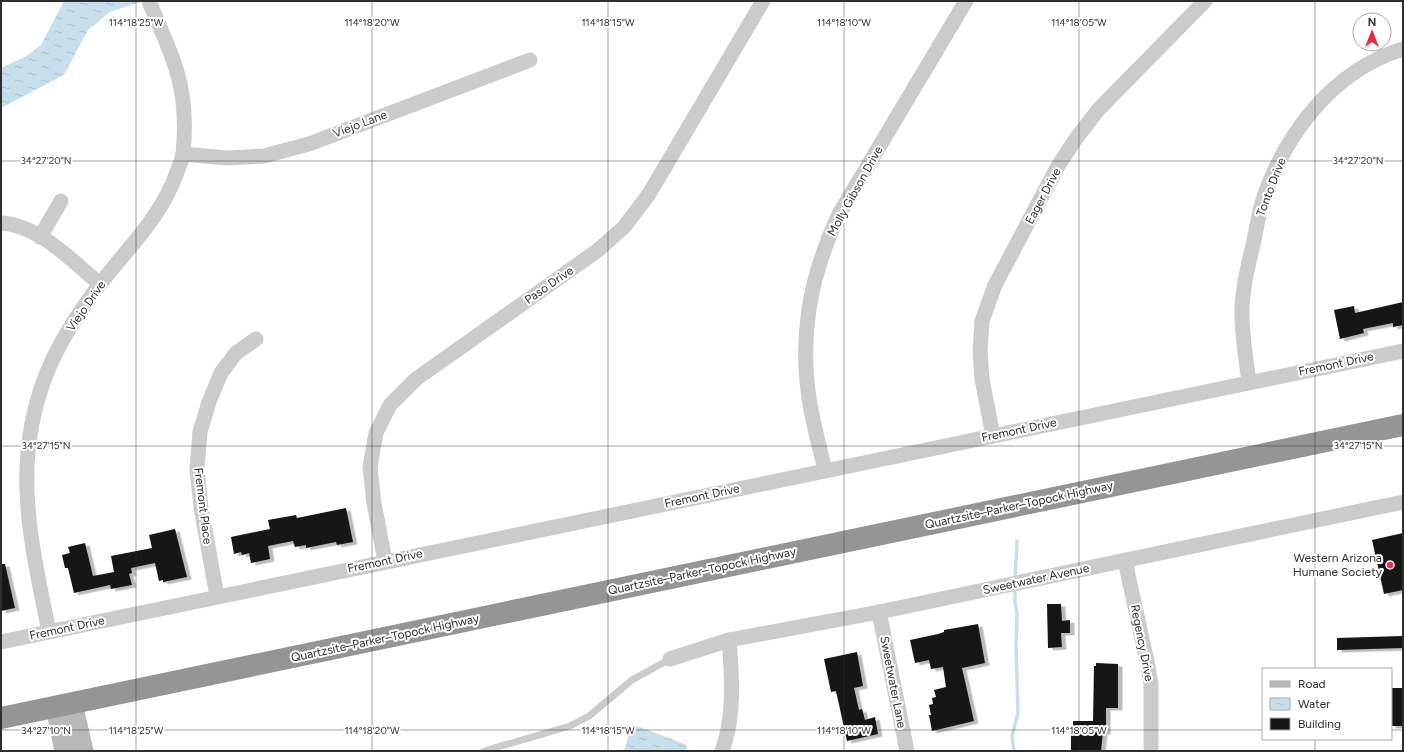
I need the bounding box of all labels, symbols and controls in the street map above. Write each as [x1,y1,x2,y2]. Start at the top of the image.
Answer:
north arrow [1352,12,1392,52]
text: 114°18'25"W [109,16,164,29]
text: 114°18'20"W [344,16,400,29]
text: 114°18'15"W [581,16,635,29]
text: 114°18'10"W [817,16,871,29]
text: 114°18'05"W [1051,16,1107,29]
text: N [1368,16,1376,29]
street label: Viejo Lane [331,107,389,141]
street label: Molly Gibson Drive [824,143,886,238]
text: 34°27'20"N [20,154,72,167]
text: 34°27'20"N [1332,154,1384,167]
street label: Tonto Drive [1253,155,1289,218]
street label: Eager Drive [1022,165,1064,226]
street label: Paso Drive [522,263,576,307]
street label: Viejo Drive [63,278,109,334]
street label: Fremont Drive [1297,349,1375,379]
street label: Fremont Drive [980,415,1058,445]
text: 34°27'15"N [21,439,71,452]
text: 34°27'15"N [1333,439,1383,452]
street label: Fremont Place [191,467,215,546]
street label: Quartzsite–Parker–Topock Highway [924,478,1115,532]
street label: Fremont Drive [663,481,741,511]
street label: Quartzsite–Parker–Topock Highway [607,544,798,598]
street label: Fremont Drive [346,546,424,576]
place label: Western Arizona Humane Society [1293,551,1383,579]
marker: Western Arizona Humane Society [1385,560,1395,570]
street label: Sweetwater Avenue [982,561,1091,597]
street label: Regency Drive [1128,604,1156,683]
street label: Quartzsite–Parker–Topock Highway [290,611,481,665]
street label: Fremont Drive [28,613,106,643]
street label: Sweetwater Lane [877,635,909,730]
legend [1262,668,1392,740]
text: Road [1298,677,1326,691]
text: Water [1298,697,1330,711]
text: Building [1298,717,1341,731]
text: 34°27'10"N [21,724,71,737]
text: 114°18'25"W [109,724,164,737]
text: 114°18'20"W [344,724,400,737]
text: 114°18'15"W [581,724,635,737]
text: 114°18'10"W [817,724,871,737]
text: 114°18'05"W [1051,724,1107,737]

